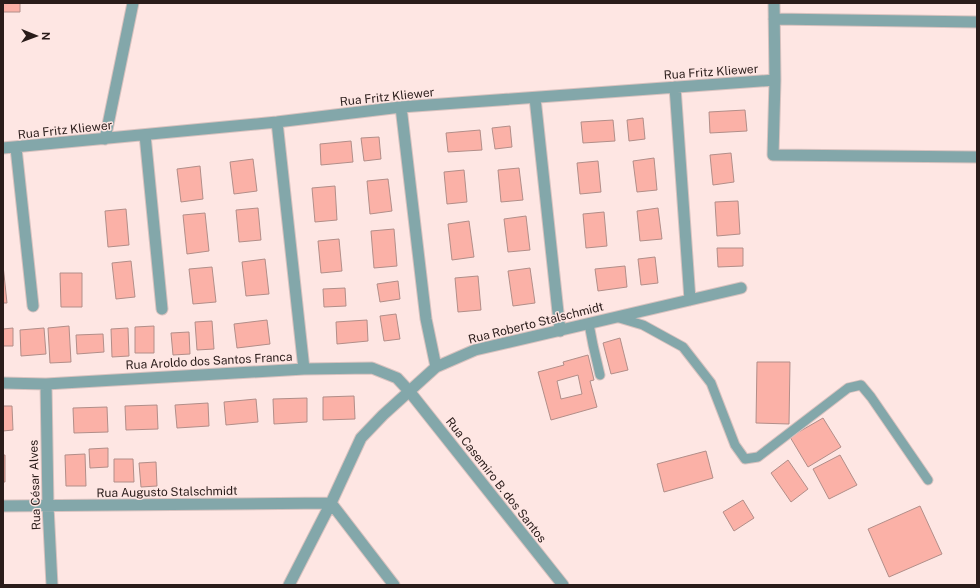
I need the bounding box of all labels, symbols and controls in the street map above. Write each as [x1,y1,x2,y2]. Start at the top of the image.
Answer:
north arrow [16,16,56,56]
text: N [40,32,52,41]
street label: Rua Fritz Kliewer [663,62,759,82]
street label: Rua Fritz Kliewer [339,85,435,109]
street label: Rua Fritz Kliewer [17,118,113,142]
street label: Rua Roberto Stalschmidt [467,299,605,347]
street label: Rua Aroldo dos Santos Franca [125,350,293,372]
street label: Rua Casemiro B. dos Santos [443,415,549,545]
street label: Rua César Alves [26,440,44,530]
street label: Rua Augusto Stalschmidt [96,484,238,500]

